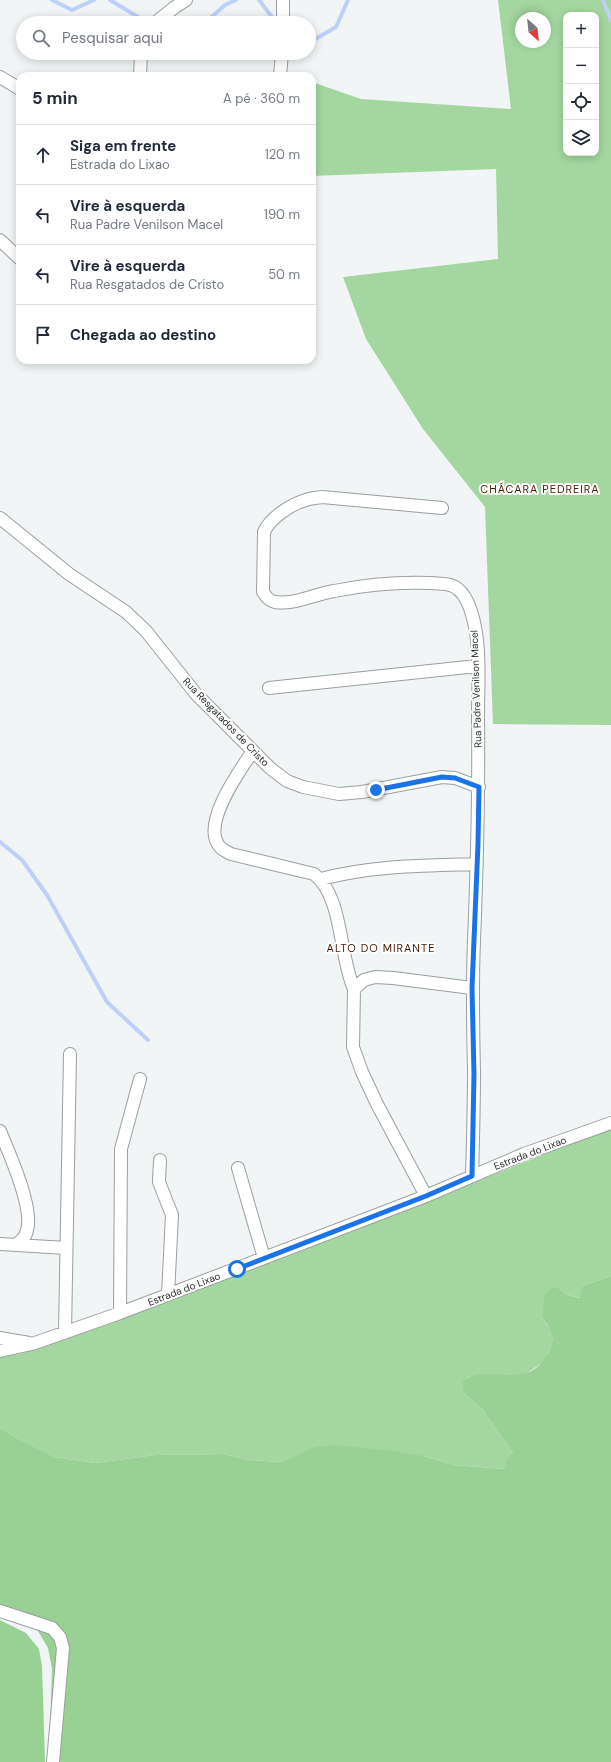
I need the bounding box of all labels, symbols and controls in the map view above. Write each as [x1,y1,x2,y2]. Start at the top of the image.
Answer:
north arrow [515,12,551,48]
map controls [563,12,599,156]
button: + [563,12,599,48]
search box [16,16,316,60]
icon: search [30,27,52,49]
text: Pesquisar aqui [62,28,163,48]
button: − [563,48,599,84]
button: locate [563,84,599,120]
text: 5 min [32,87,78,109]
text: A pé · 360 m [223,90,300,107]
button: layers [563,120,599,156]
text: Siga em frente [70,136,176,156]
icon: ahead [32,144,54,166]
text: 120 m [265,146,300,163]
text: Estrada do Lixao [70,156,170,173]
text: Vire à esquerda [70,196,185,216]
icon: left [32,204,54,226]
text: 190 m [264,206,300,223]
text: Rua Padre Venilson Macel [70,216,223,233]
text: Vire à esquerda [70,256,185,276]
icon: left [32,264,54,286]
text: 50 m [268,266,300,283]
text: Rua Resgatados de Cristo [70,276,224,293]
icon: arrive [32,324,54,346]
text: Chegada ao destino [70,325,216,345]
district label: CHÁCARA PEDREIRA [480,482,600,496]
street label: Rua Padre Venilson Macel [467,630,485,748]
street label: Rua Resgatados de Cristo [180,675,272,769]
route end [367,781,385,799]
district label: ALTO DO MIRANTE [327,941,435,955]
street label: Estrada do Lixao [492,1133,568,1173]
route start [228,1260,246,1278]
street label: Estrada do Lixao [146,1269,222,1309]

